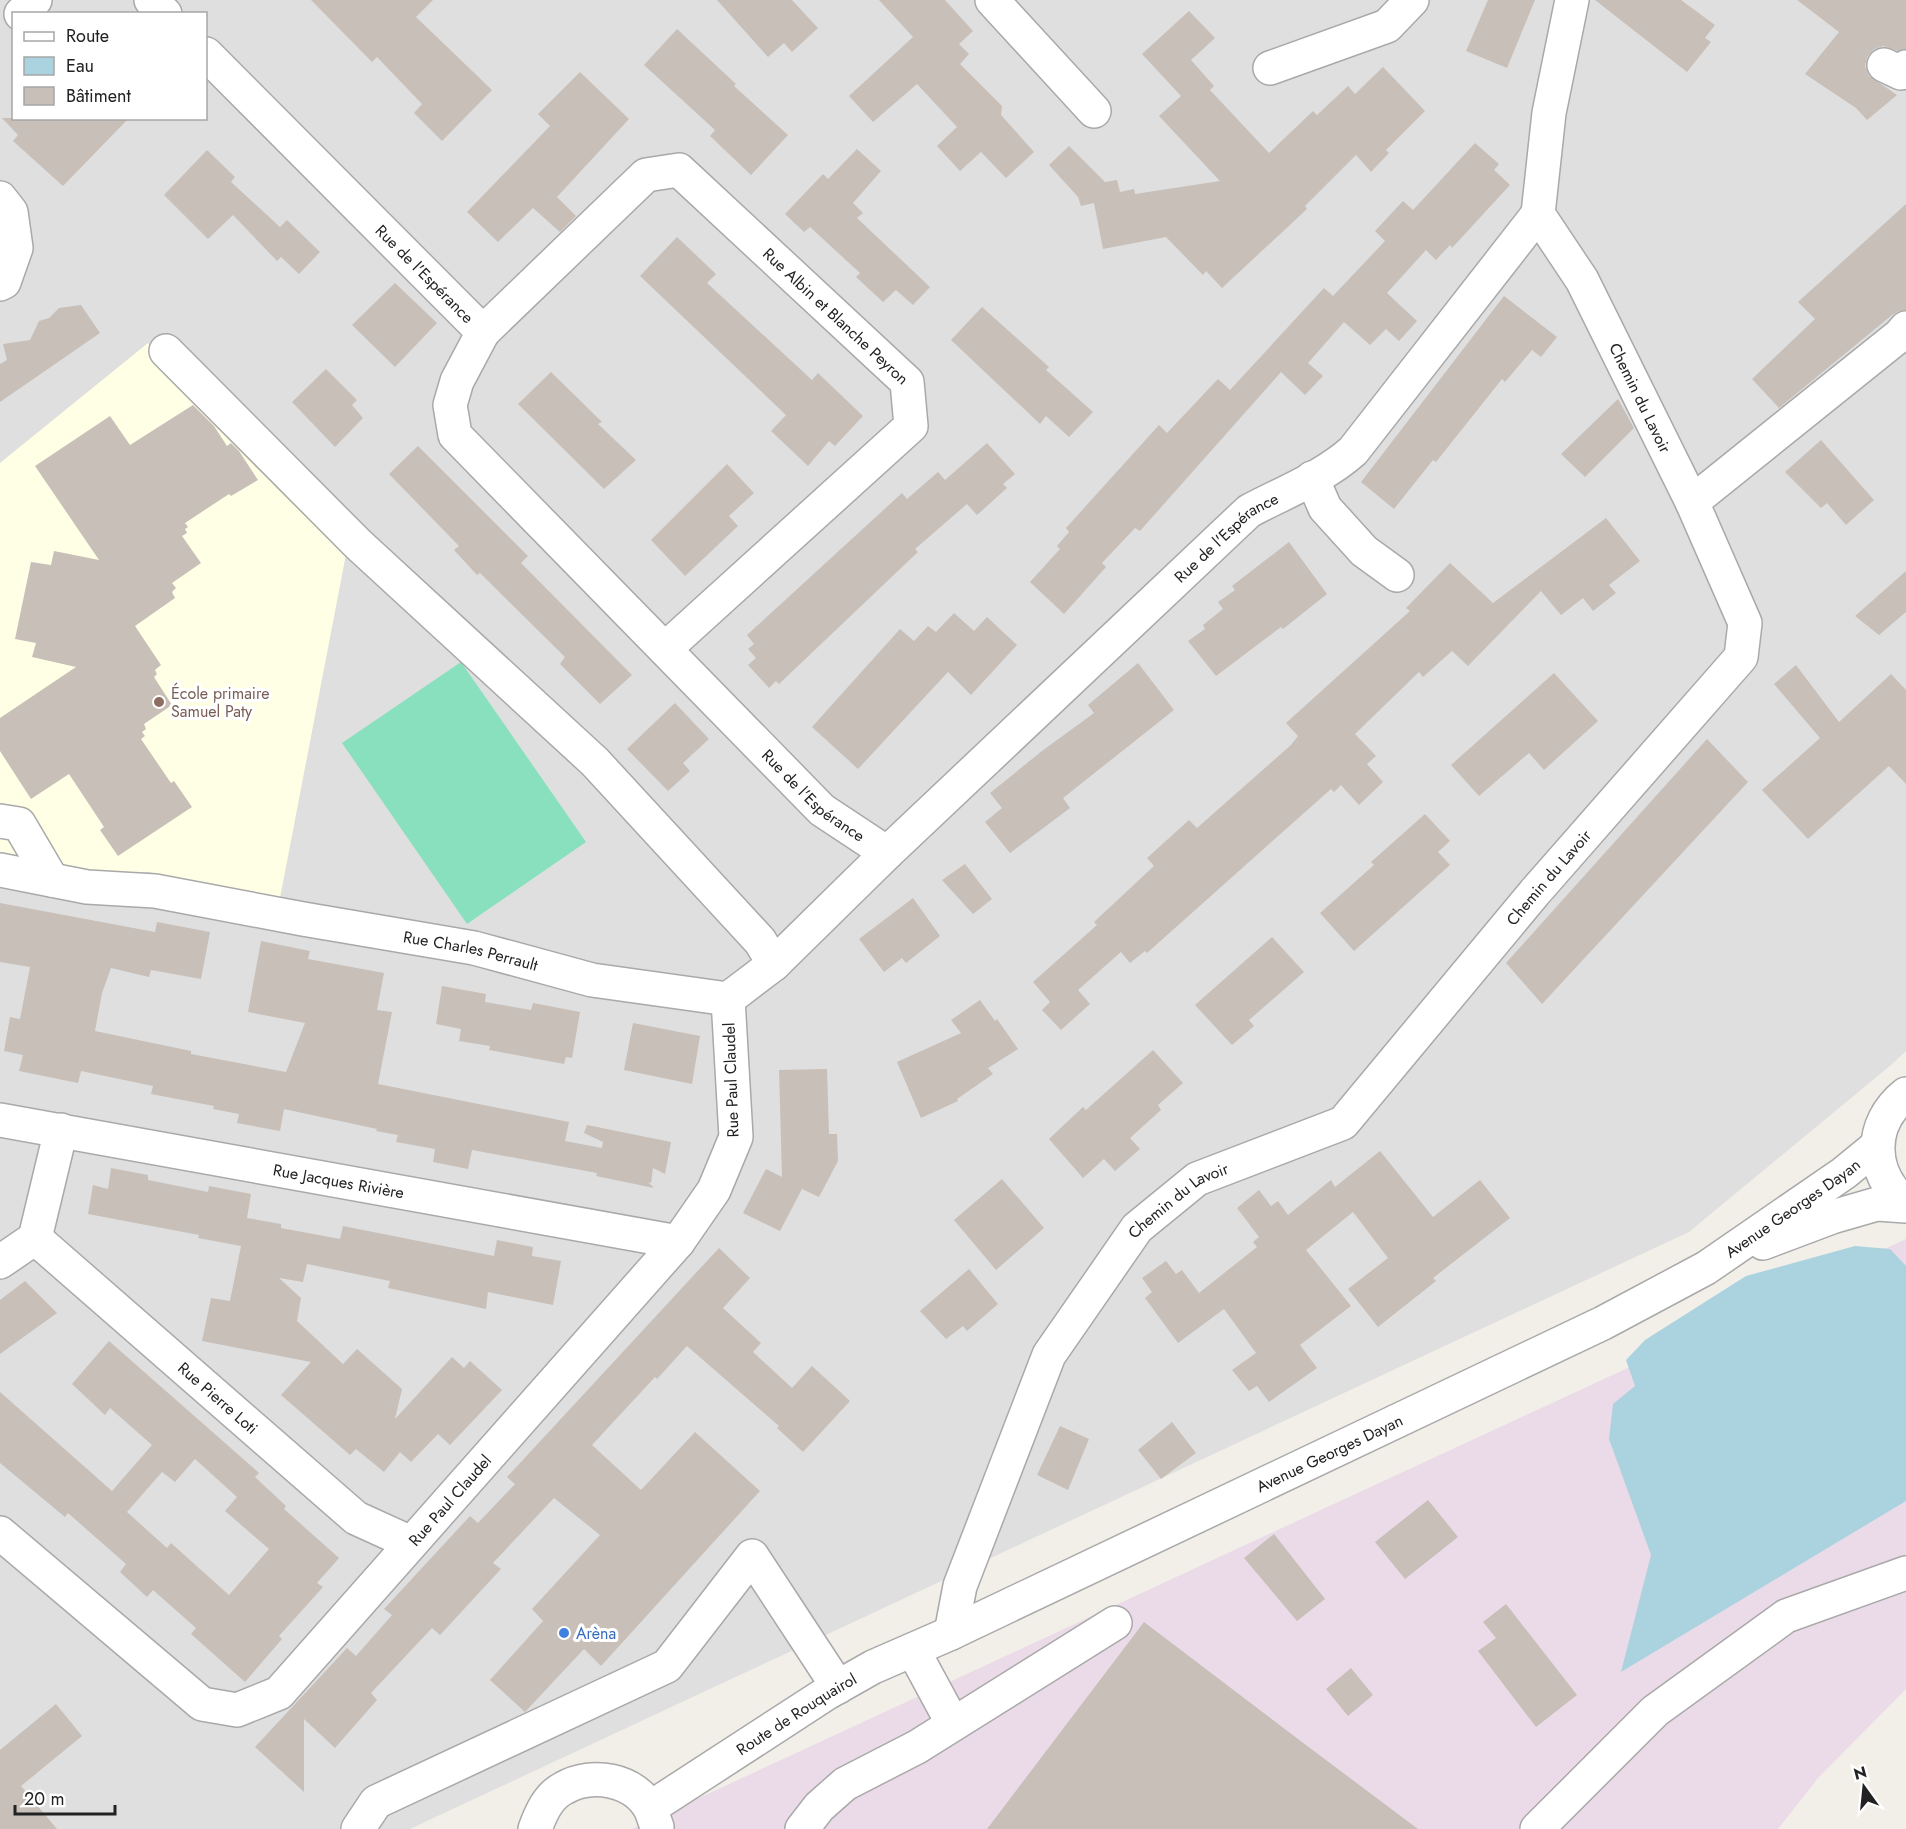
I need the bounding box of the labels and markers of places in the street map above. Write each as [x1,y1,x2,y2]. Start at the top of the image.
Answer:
place label: École primaire Samuel Paty [171,682,270,723]
marker: École primaire Samuel Paty [152,695,166,709]
place label: Arèna [576,1622,616,1645]
marker: Arèna [557,1626,571,1640]

